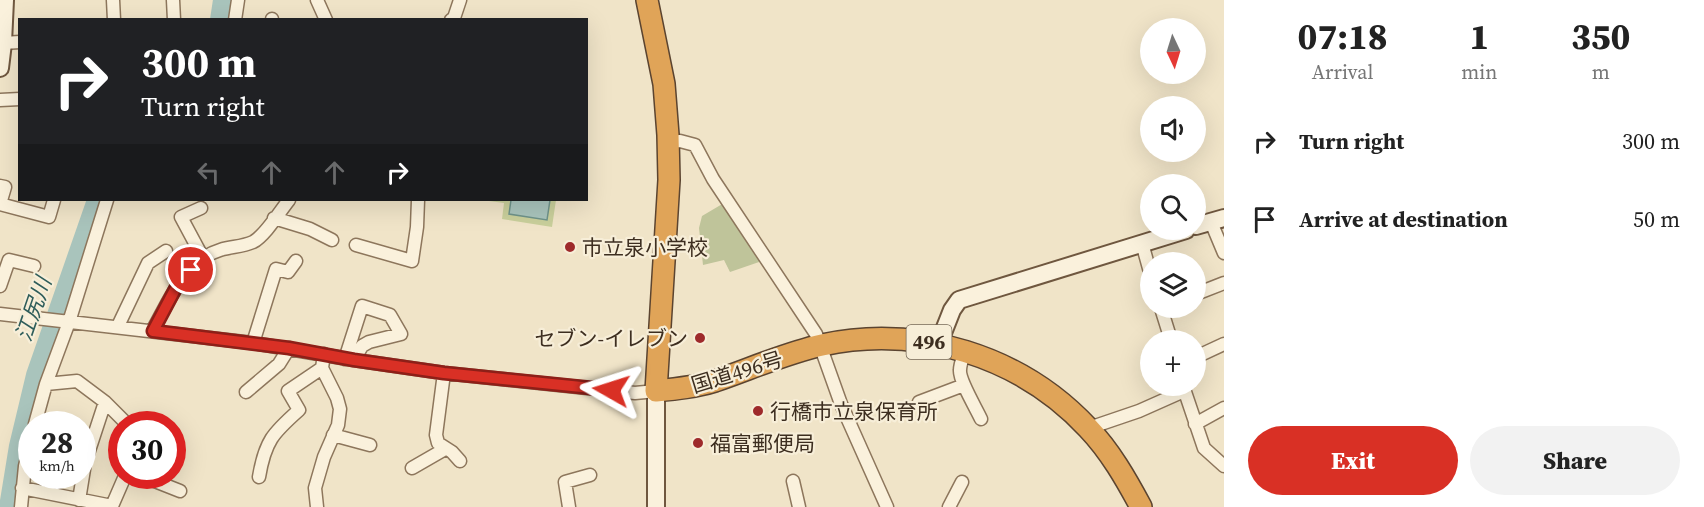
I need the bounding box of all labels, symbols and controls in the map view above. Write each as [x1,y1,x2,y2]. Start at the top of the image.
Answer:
text: 07:18 [1298,12,1388,61]
text: 1 [1469,12,1489,61]
text: 350 [1571,12,1630,61]
north arrow [1140,18,1206,84]
map controls [1140,18,1206,396]
text: 300 m [141,33,256,91]
icon: right [42,42,120,120]
text: Arrival [1312,58,1374,86]
text: min [1461,58,1497,86]
text: m [1592,58,1610,86]
text: Turn right [141,88,265,125]
button: sound [1140,96,1206,162]
icon: right [1248,125,1281,158]
text: Turn right [1299,126,1404,156]
text: 300 m [1622,126,1680,156]
icon: left [192,156,225,189]
icon: ahead [255,156,288,189]
icon: ahead [318,156,351,189]
icon: right [381,156,414,189]
button: search [1140,174,1206,240]
icon: arrive [1248,203,1281,236]
text: Arrive at destination [1299,204,1508,234]
text: 50 m [1633,204,1680,234]
place label: 市立泉小学校 [582,233,708,262]
marker: 市立泉小学校 [563,240,577,254]
pin [165,244,216,295]
button: layers [1140,252,1206,318]
icon: arrive [174,253,207,286]
water label: 江尻川 [8,271,59,345]
place label: セブン-イレブン [534,324,688,353]
road number: 496 [906,325,952,359]
button: + [1140,330,1206,396]
marker: セブン-イレブン [693,331,707,345]
street label: 国道496号 [688,344,786,400]
position arrow [579,358,643,422]
place label: 行橋市立泉保育所 [770,397,938,426]
marker: 行橋市立泉保育所 [751,404,765,418]
speed limit sign: 30 [108,411,186,489]
text: 28 [41,422,73,463]
button: Exit [1248,426,1458,495]
button: Share [1470,426,1680,495]
place label: 福富郵便局 [710,429,815,458]
marker: 福富郵便局 [691,436,705,450]
text: km/h [39,455,75,476]

